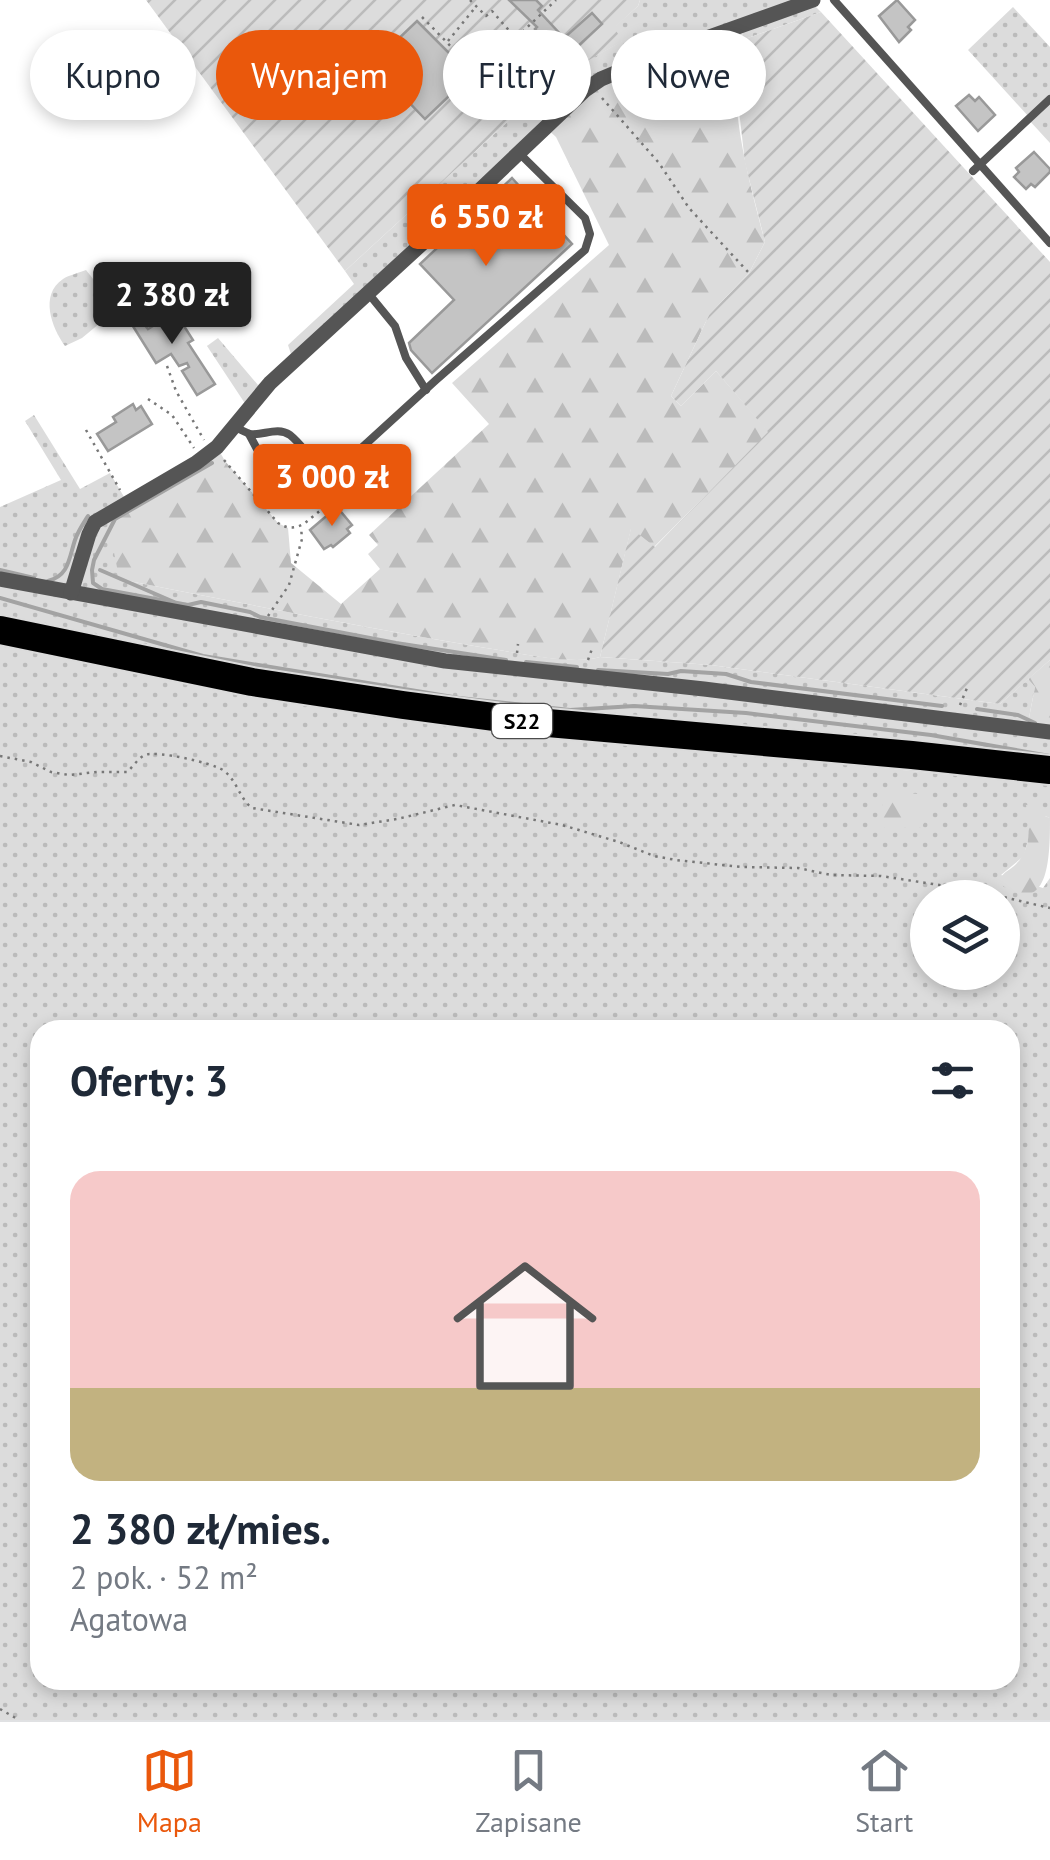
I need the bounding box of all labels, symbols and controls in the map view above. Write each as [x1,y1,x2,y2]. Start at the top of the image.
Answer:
chip: Kupno [30,30,196,120]
chip: Wynajem [216,30,423,120]
chip: Filtry [443,30,591,120]
chip: Nowe [611,30,766,120]
pin: 6 550 zł [383,184,589,269]
text: 6 550 zł [429,195,543,237]
pin: 2 380 zł [69,262,275,347]
text: 2 380 zł [115,273,229,315]
pin: 3 000 zł [229,444,435,529]
text: 3 000 zł [275,455,389,497]
road number: S22 [492,704,552,738]
map controls [910,880,1020,990]
button: layers [910,880,1020,990]
text: Oferty: 3 [70,1053,228,1108]
icon: filters [925,1053,980,1108]
icon: home [435,1236,615,1416]
text: 2 380 zł/mies. [70,1501,331,1556]
text: 2 pok. · 52 m² [70,1556,258,1598]
text: Agatowa [70,1598,188,1640]
tab: Mapa [137,1743,202,1840]
tab: Zapisane [475,1743,582,1840]
tab: Start [855,1743,913,1840]

